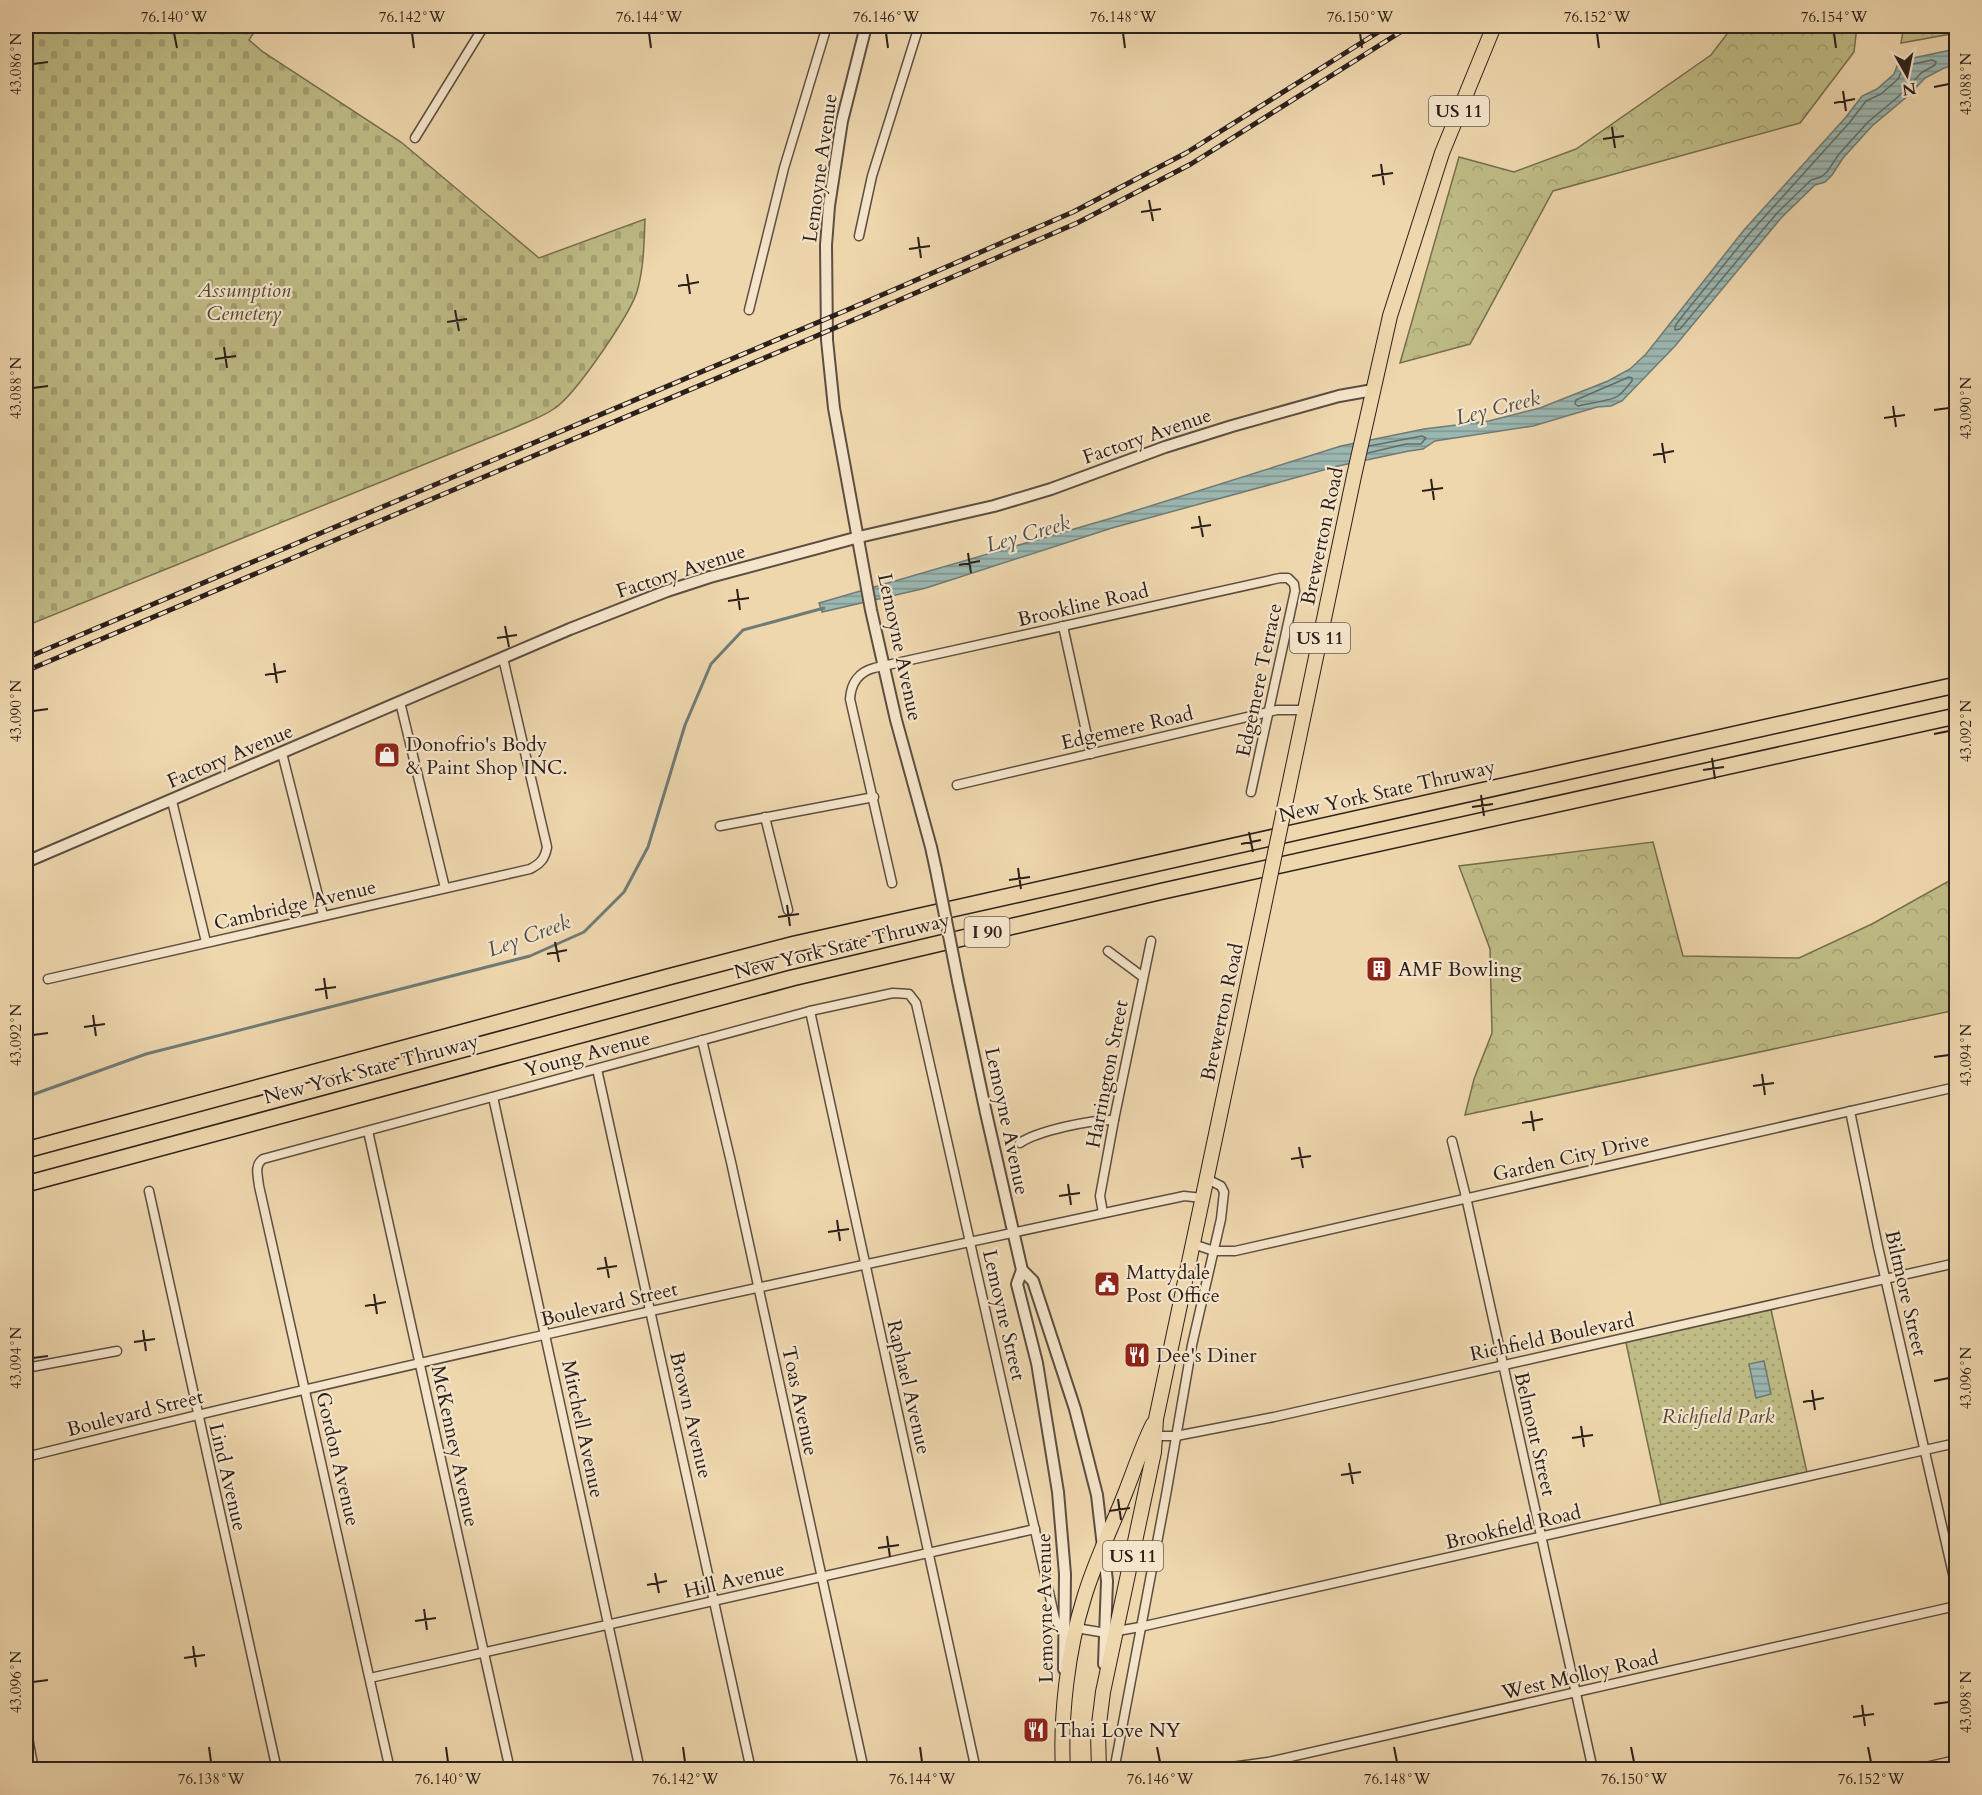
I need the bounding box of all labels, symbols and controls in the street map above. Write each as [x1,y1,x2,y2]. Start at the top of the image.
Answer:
text: 76.140°W [141,7,208,27]
text: 76.142°W [379,7,446,27]
text: 76.144°W [616,7,683,27]
text: 76.146°W [853,7,920,27]
text: 76.148°W [1090,7,1157,27]
text: 76.150°W [1327,7,1394,27]
text: 76.152°W [1564,7,1631,27]
text: 76.154°W [1801,7,1868,27]
text: 43.086°N [6,32,26,95]
north arrow [1877,45,1937,105]
text: 43.088°N [1956,52,1976,115]
text: N [1901,77,1918,101]
street label: Lemoyne Avenue [796,92,844,244]
road number: US 11 [1429,96,1489,126]
park label: Assumption Cemetery [196,277,291,327]
text: 43.088°N [6,356,26,419]
text: 43.090°N [1956,376,1976,439]
water label: Ley Creek [1453,383,1544,432]
street label: Factory Avenue [1079,401,1215,471]
street label: Brewerton Road [1294,464,1350,607]
water label: Ley Creek [983,508,1074,560]
street label: Factory Avenue [613,537,749,605]
street label: Lemoyne Avenue [871,571,929,723]
street label: Brookline Road [1015,577,1152,633]
street label: Edgemere Terrace [1230,601,1288,759]
road number: US 11 [1290,623,1350,653]
text: 43.090°N [6,679,26,742]
text: 43.092°N [1956,699,1976,762]
street label: Edgemere Road [1058,700,1196,756]
street label: Factory Avenue [163,717,297,795]
place label: Donofrio's Body & Paint Shop INC. [406,731,567,781]
shop icon: Donofrio's Body & Paint Shop INC. [372,740,402,770]
street label: New York State Thruway [1276,753,1498,829]
street label: Cambridge Avenue [211,873,379,937]
street label: New York State Thruway [731,906,953,986]
water label: Ley Creek [484,907,575,964]
road number: I 90 [964,917,1010,947]
street label: Brewerton Road [1194,940,1250,1083]
building icon: AMF Bowling [1364,954,1394,984]
place label: AMF Bowling [1398,956,1522,983]
street label: Harrington Street [1079,997,1135,1150]
text: 43.092°N [6,1003,26,1066]
text: 43.094°N [1956,1023,1976,1086]
street label: Young Avenue [521,1024,653,1084]
street label: New York State Thruway [260,1027,482,1111]
street label: Lemoyne Avenue [978,1045,1036,1197]
street label: Garden City Drive [1490,1126,1652,1188]
street label: Biltmore Street [1878,1227,1934,1359]
street label: Lemoyne Street [976,1247,1032,1384]
place label: Mattydale Post Office [1126,1259,1220,1309]
public building icon: Mattydale Post Office [1092,1269,1122,1299]
street label: Boulevard Street [538,1275,681,1333]
street label: Richfield Boulevard [1467,1306,1637,1368]
street label: Raphael Avenue [880,1317,938,1457]
text: 43.094°N [6,1326,26,1389]
restaurant icon: Dee's Diner [1122,1340,1152,1370]
place label: Dee's Diner [1156,1342,1257,1369]
street label: Toas Avenue [775,1344,825,1458]
text: 43.096°N [1956,1346,1976,1409]
street label: Brown Avenue [663,1349,719,1481]
street label: Mitchell Avenue [555,1358,611,1500]
street label: McKenney Avenue [425,1363,485,1529]
street label: Belmont Street [1508,1369,1563,1499]
street label: Boulevard Street [64,1383,207,1443]
street label: Gordon Avenue [309,1389,367,1529]
park label: Richfield Park [1662,1403,1774,1430]
street label: Lind Avenue [202,1420,254,1534]
street label: Brookfield Road [1442,1498,1584,1556]
street label: Lemoyne Avenue [1030,1533,1060,1683]
road number: US 11 [1103,1541,1163,1571]
street label: Hill Avenue [681,1555,787,1605]
street label: West Molloy Road [1498,1644,1661,1706]
text: 43.096°N [6,1650,26,1713]
text: 43.098°N [1956,1670,1976,1733]
restaurant icon: Thai Love NY [1021,1715,1051,1745]
place label: Thai Love NY [1056,1717,1181,1744]
text: 76.138°W [178,1769,245,1789]
text: 76.140°W [415,1769,482,1789]
text: 76.142°W [652,1769,719,1789]
text: 76.144°W [889,1769,956,1789]
text: 76.146°W [1127,1769,1194,1789]
text: 76.148°W [1364,1769,1431,1789]
text: 76.150°W [1601,1769,1668,1789]
text: 76.152°W [1838,1769,1905,1789]

